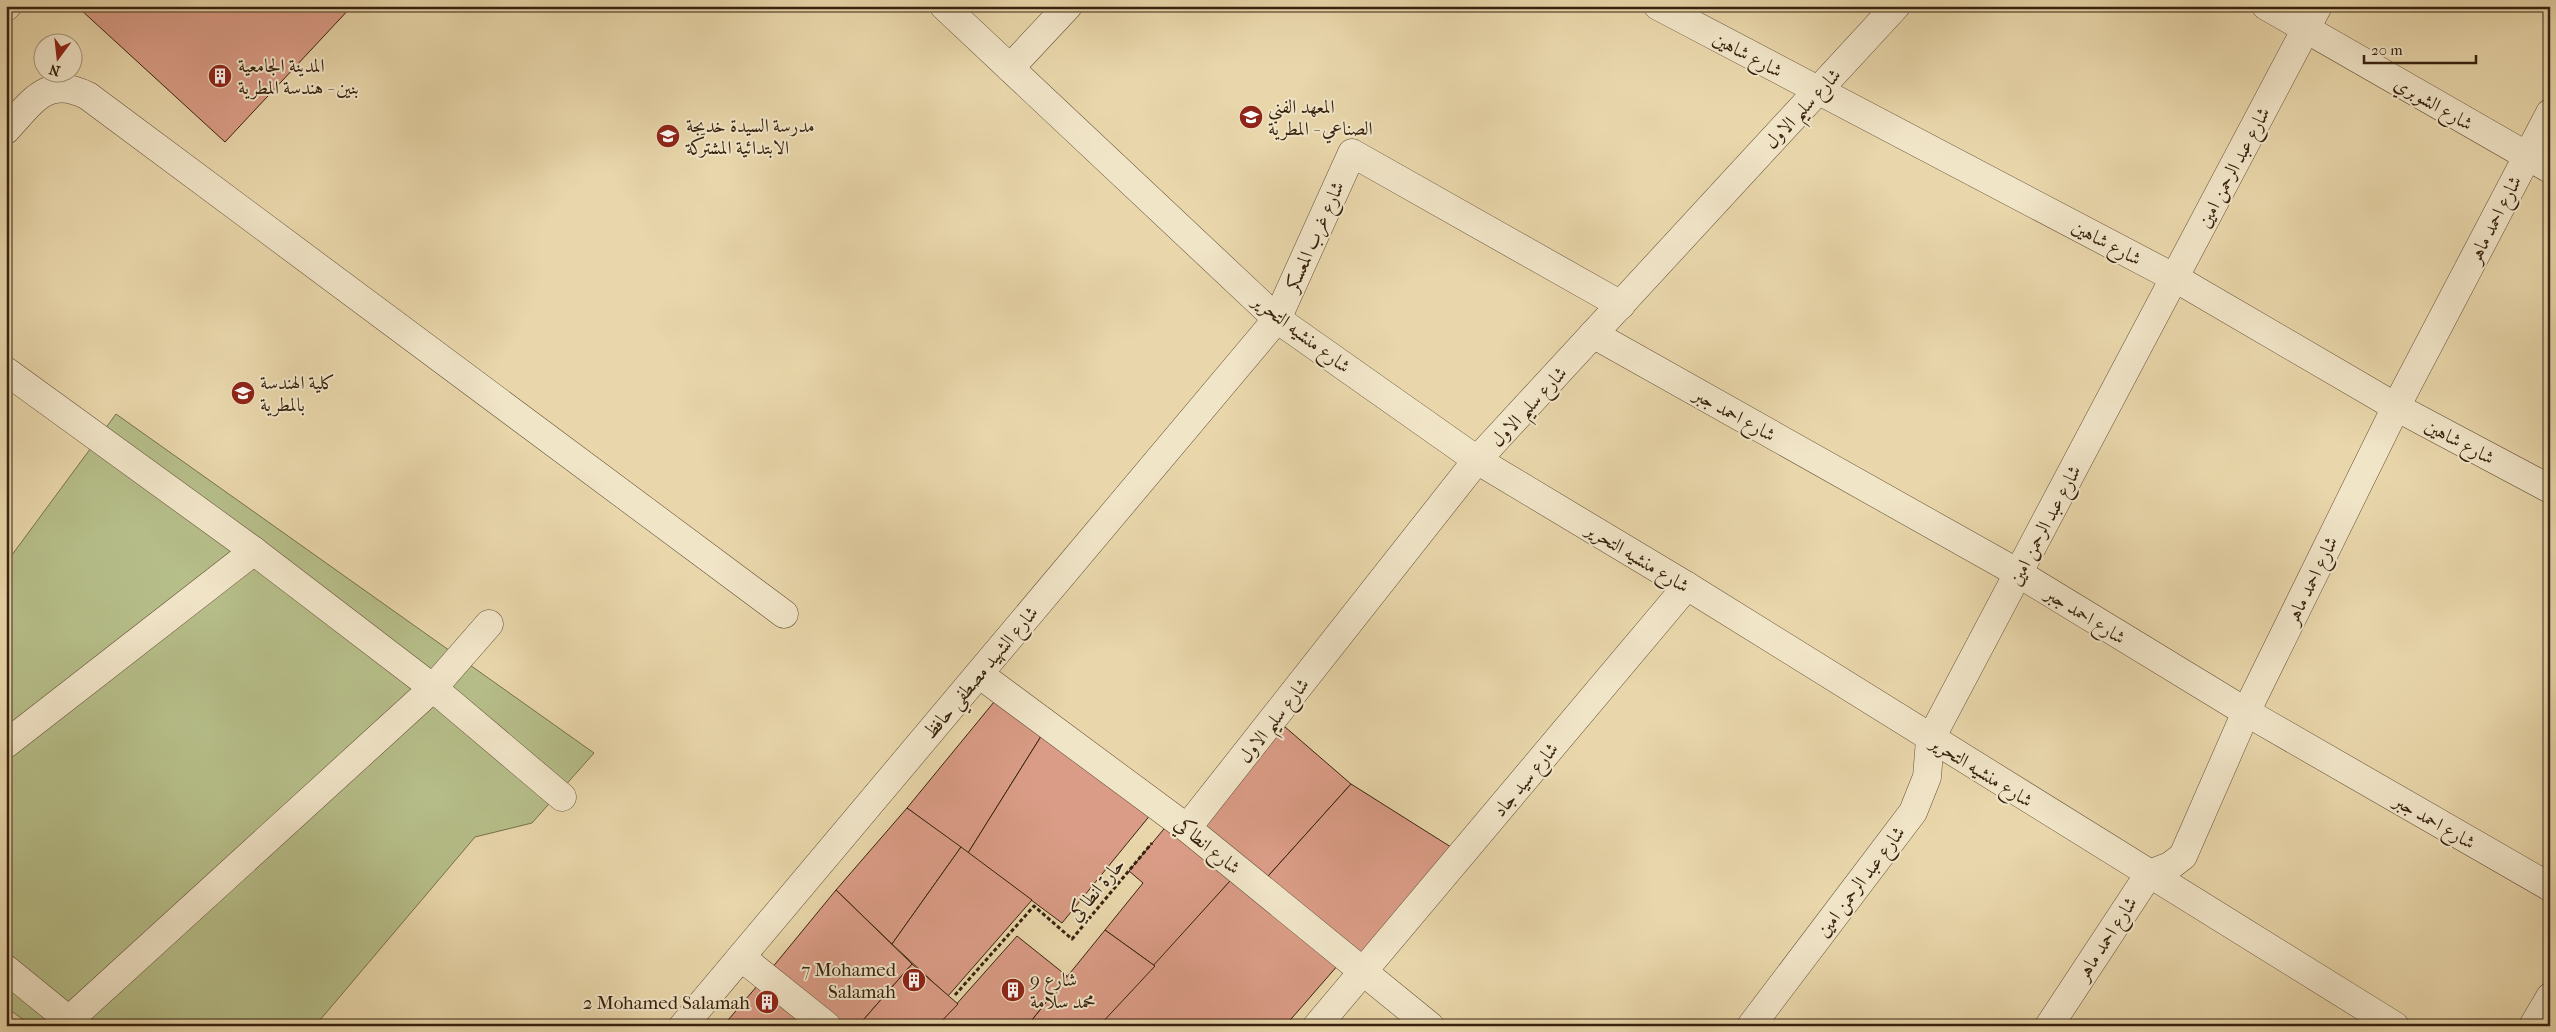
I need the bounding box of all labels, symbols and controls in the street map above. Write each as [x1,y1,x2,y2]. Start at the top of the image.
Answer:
street label: شارع شاهين [1707,28,1786,86]
north arrow [32,32,82,82]
scale bar [2364,32,2476,64]
text: 20 m [2371,41,2403,59]
place label: المدينة الجامعية بنين - هندسة المطرية [238,55,359,100]
text: N [47,60,62,80]
building icon: المدينة الجامعية بنين - هندسة المطرية [207,63,233,89]
street label: شارع سليم الاول [1760,64,1851,159]
street label: شارع الشوبري [2388,73,2477,139]
place label: المعهد الفني الصناعي - المطرية [1268,96,1373,144]
school or university icon: المعهد الفني الصناعي - المطرية [1238,104,1264,130]
street label: شارع عبد الرحمن امين [2193,104,2278,233]
place label: مدرسة السيدة خديجة الابتدائية المشتركة [685,115,815,159]
school or university icon: مدرسة السيدة خديجة الابتدائية المشتركة [655,123,681,149]
street label: شارع احمد ماهر [2463,172,2530,270]
street label: شارع غرب المعسكر [1280,178,1353,298]
street label: شارع شاهين [2066,216,2145,274]
street label: شارع منشيه التحرير [1244,289,1355,381]
street label: شارع سليم الاول [1486,362,1577,457]
place label: كلية الهندسة بالمطرية [260,372,335,417]
school or university icon: كلية الهندسة بالمطرية [230,380,256,406]
street label: شارع احمد جبر [1686,382,1779,450]
street label: شارع شاهين [2419,415,2498,473]
street label: شارع عبد الرحمن امين [2004,462,2089,591]
street label: شارع منشيه التحرير [1578,517,1693,601]
street label: شارع احمد ماهر [2280,533,2346,631]
street label: شارع احمد جبر [2038,582,2129,652]
street label: شارع الشهيد مصطفي حافظ [919,602,1048,748]
street label: شارع سليم الاول [1234,674,1320,772]
street label: شارع منشيه التحرير [1922,731,2037,815]
street label: شارع سيد جاد [1488,738,1566,824]
street label: شارع احمد جبر [2386,789,2479,857]
street label: شارع انطاكي [1168,812,1245,882]
street label: شارع عبد الرحمن امين [1812,822,1913,944]
street label: حارة انطاكي [1063,853,1133,928]
street label: شارع احمد ماهر [2071,893,2145,988]
place label: 7 Mohamed Salamah [801,959,897,1003]
building icon: 7 Mohamed Salamah [901,967,927,993]
place label: 9 شارع محمد سلامة [1030,969,1096,1013]
building icon: 9 شارع محمد سلامة [1000,977,1026,1003]
building icon: 2 Mohamed Salamah [754,989,780,1015]
place label: 2 Mohamed Salamah [583,992,750,1014]

